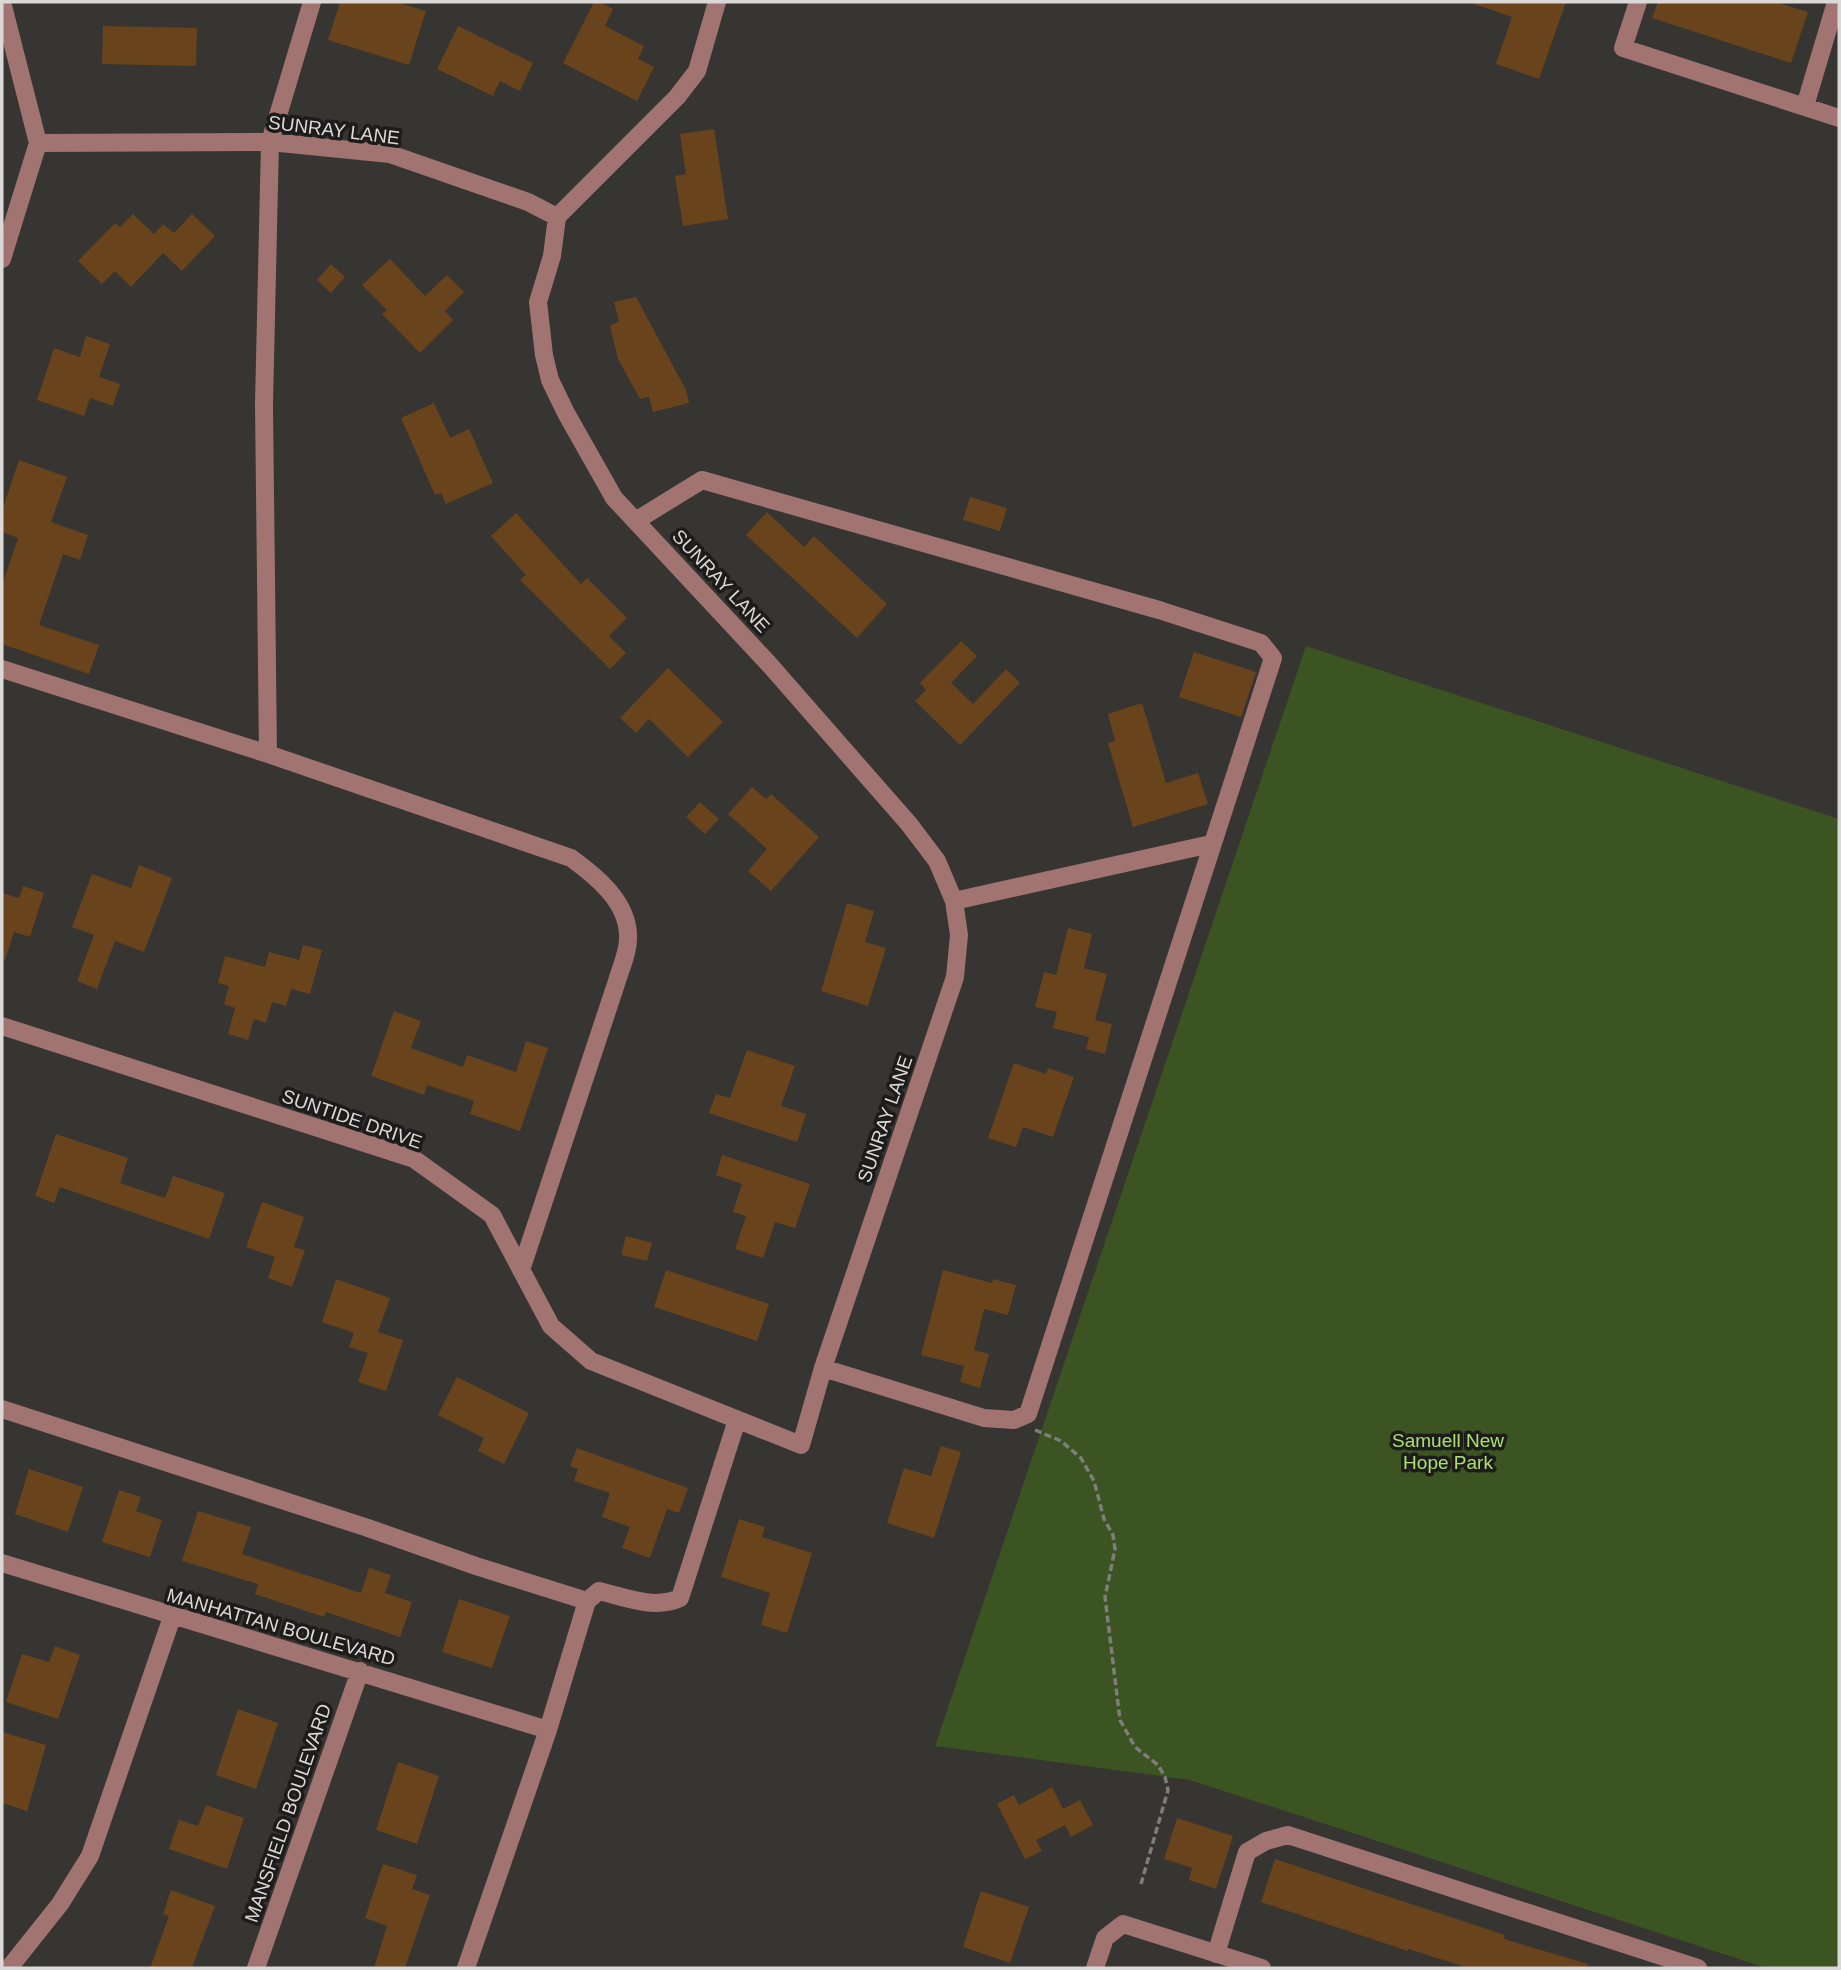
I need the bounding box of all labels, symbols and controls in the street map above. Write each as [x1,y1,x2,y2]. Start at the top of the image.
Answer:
street label: SUNRAY LANE [267,112,401,148]
street label: SUNRAY LANE [668,525,774,637]
street label: SUNRAY LANE [854,1053,916,1185]
street label: SUNTIDE DRIVE [279,1085,425,1153]
park label: Samuell New Hope Park [1392,1430,1504,1473]
street label: MANHATTAN BOULEVARD [164,1584,398,1670]
street label: MANSFIELD BOULEVARD [241,1701,335,1925]

